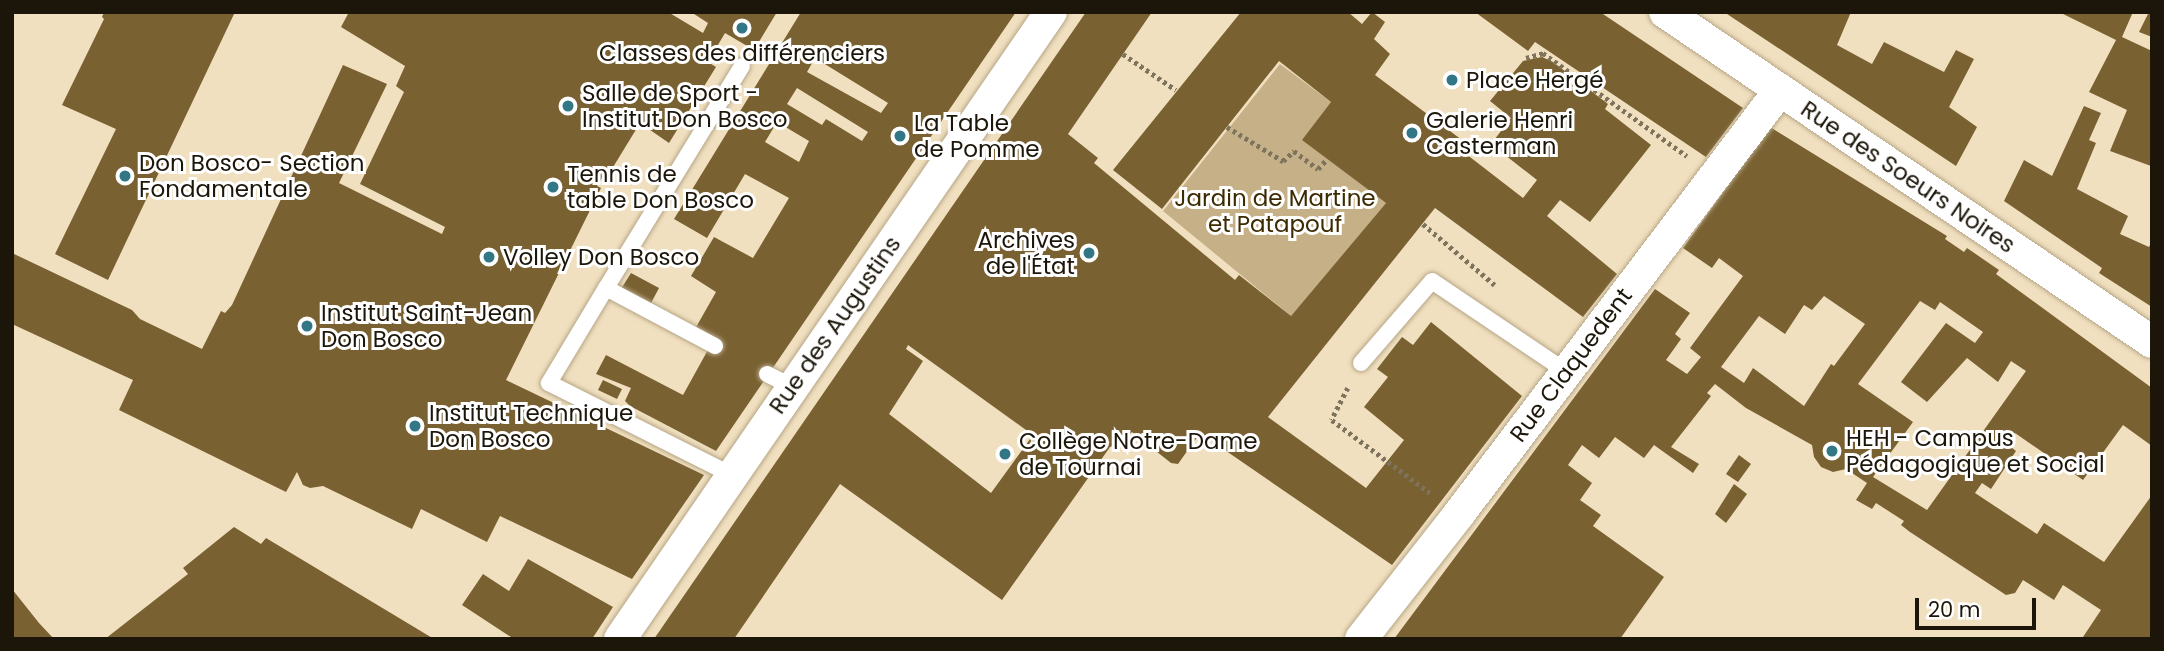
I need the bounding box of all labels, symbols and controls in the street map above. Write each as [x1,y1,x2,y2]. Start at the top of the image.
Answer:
marker: Classes des différenciers [734,20,750,36]
place label: Classes des différenciers [599,39,885,67]
place label: Place Hergé [1466,66,1603,94]
marker: Place Hergé [1444,72,1460,88]
place label: Salle de Sport - Institut Don Bosco [582,79,787,133]
street label: Rue des Soeurs Noires [1796,95,2020,259]
marker: Salle de Sport - Institut Don Bosco [560,98,576,114]
place label: Galerie Henri Casterman [1426,106,1573,160]
place label: La Table de Pomme [914,109,1040,163]
marker: Galerie Henri Casterman [1404,125,1420,141]
marker: La Table de Pomme [892,128,908,144]
place label: Don Bosco- Section Fondamentale [139,149,364,203]
place label: Tennis de table Don Bosco [567,160,754,214]
marker: Don Bosco- Section Fondamentale [117,168,133,184]
marker: Tennis de table Don Bosco [545,179,561,195]
park label: Jardin de Martine et Patapouf [1174,184,1376,238]
place label: Archives de l'État [977,226,1075,280]
street label: Rue des Augustins [763,231,907,419]
place label: Volley Don Bosco [503,243,699,271]
marker: Archives de l'État [1081,245,1097,261]
marker: Volley Don Bosco [481,249,497,265]
street label: Rue Claquedent [1504,283,1638,447]
place label: Institut Saint-Jean Don Bosco [321,299,532,353]
marker: Institut Saint-Jean Don Bosco [299,318,315,334]
place label: Institut Technique Don Bosco [429,399,633,453]
marker: Institut Technique Don Bosco [407,418,423,434]
place label: HEH - Campus Pédagogique et Social [1846,424,2105,478]
place label: Collège Notre-Dame de Tournai [1019,427,1258,481]
marker: HEH - Campus Pédagogique et Social [1824,443,1840,459]
marker: Collège Notre-Dame de Tournai [997,446,1013,462]
scale bar [1919,584,2040,628]
text: 20 m [1928,595,1981,624]

